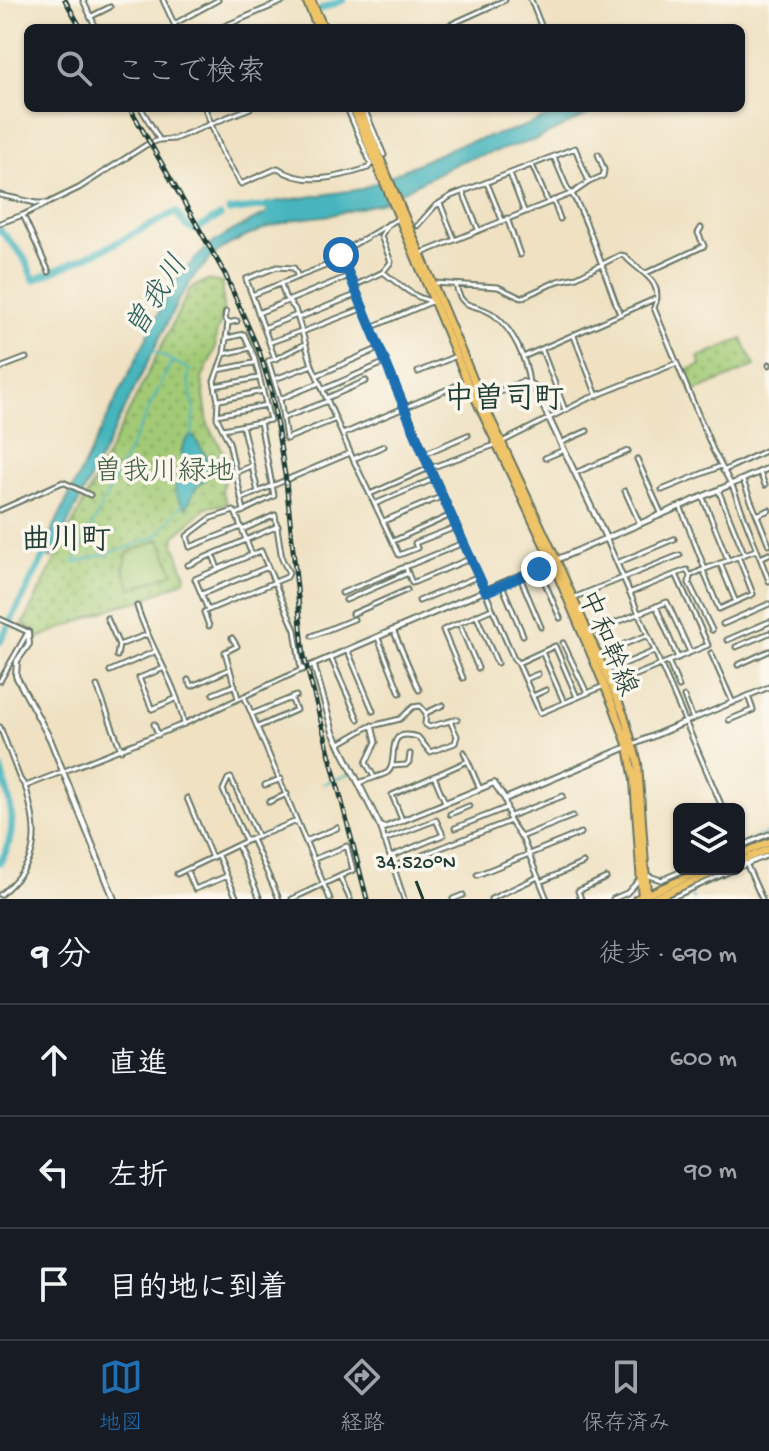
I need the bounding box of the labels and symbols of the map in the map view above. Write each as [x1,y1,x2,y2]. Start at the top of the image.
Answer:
route start [323,237,359,273]
water label: 曽我川 [118,249,198,345]
district label: 中曽司町 [444,381,564,419]
park label: 曽我川緑地 [94,456,234,490]
district label: 曲川町 [21,523,111,560]
route end [521,551,557,587]
street label: 中和幹線 [569,585,644,702]
text: 34.520°N [375,853,456,876]

